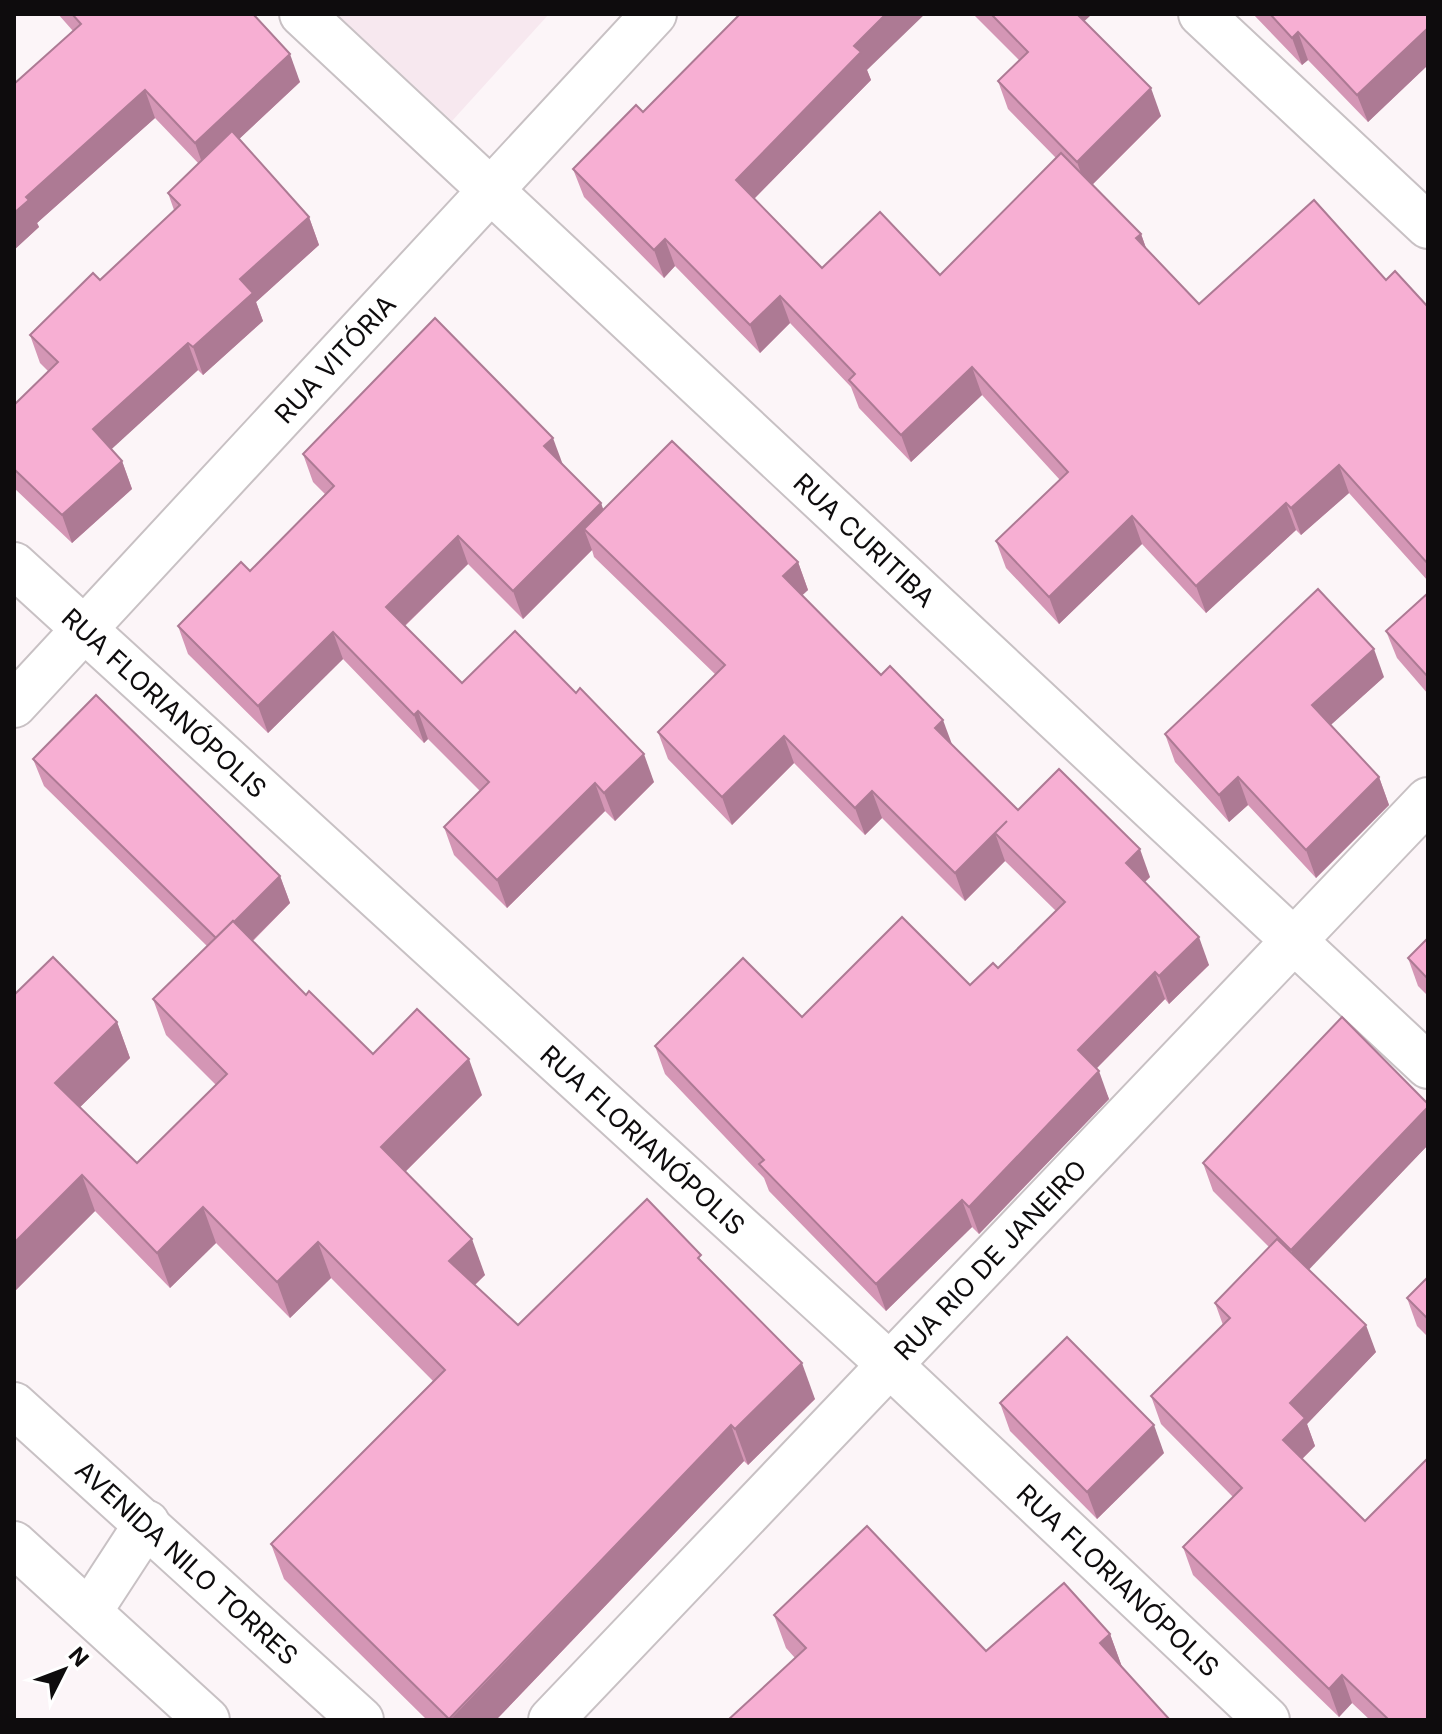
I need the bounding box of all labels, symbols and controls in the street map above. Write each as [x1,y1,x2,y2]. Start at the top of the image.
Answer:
street label: RUA VITÓRIA [268,288,402,429]
street label: RUA CURITIBA [788,466,942,613]
street label: RUA FLORIANÓPOLIS [56,601,273,804]
street label: RUA FLORIANÓPOLIS [534,1038,752,1241]
street label: RUA RIO DE JANEIRO [887,1153,1092,1366]
street label: AVENIDA NILO TORRES [70,1454,306,1670]
street label: RUA FLORIANÓPOLIS [1011,1478,1226,1683]
north arrow [24,1630,104,1710]

